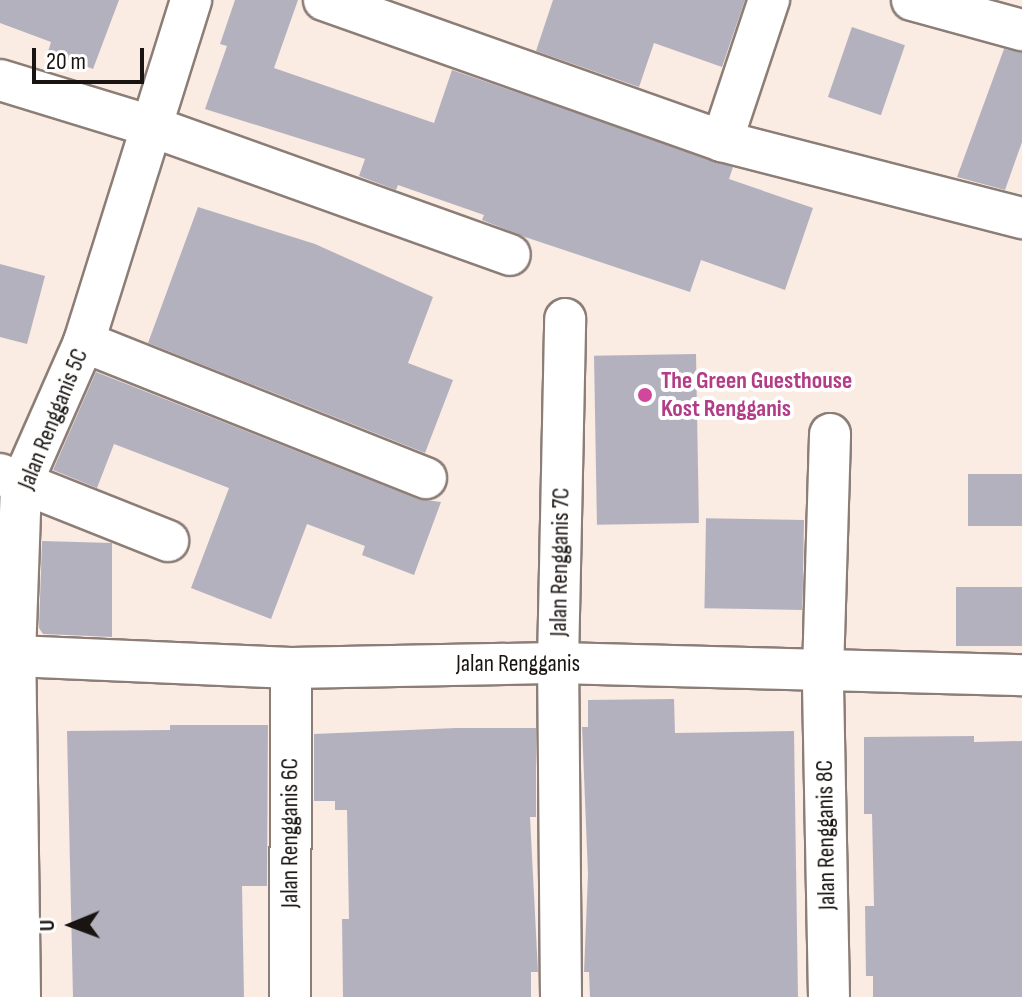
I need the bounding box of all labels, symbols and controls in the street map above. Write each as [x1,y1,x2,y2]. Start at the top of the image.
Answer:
scale bar [36,32,148,82]
text: 20 m [46,47,86,76]
street label: Jalan Rengganis 5C [12,344,94,494]
place label: The Green Guesthouse Kost Rengganis [661,367,852,423]
marker: The Green Guesthouse Kost Rengganis [636,386,654,404]
street label: Jalan Rengganis 7C [544,487,576,637]
street label: Jalan Rengganis [456,650,580,678]
street label: Jalan Rengganis 6C [276,758,304,908]
street label: Jalan Rengganis 8C [810,760,842,910]
north arrow [32,885,112,965]
text: U [34,919,61,931]

